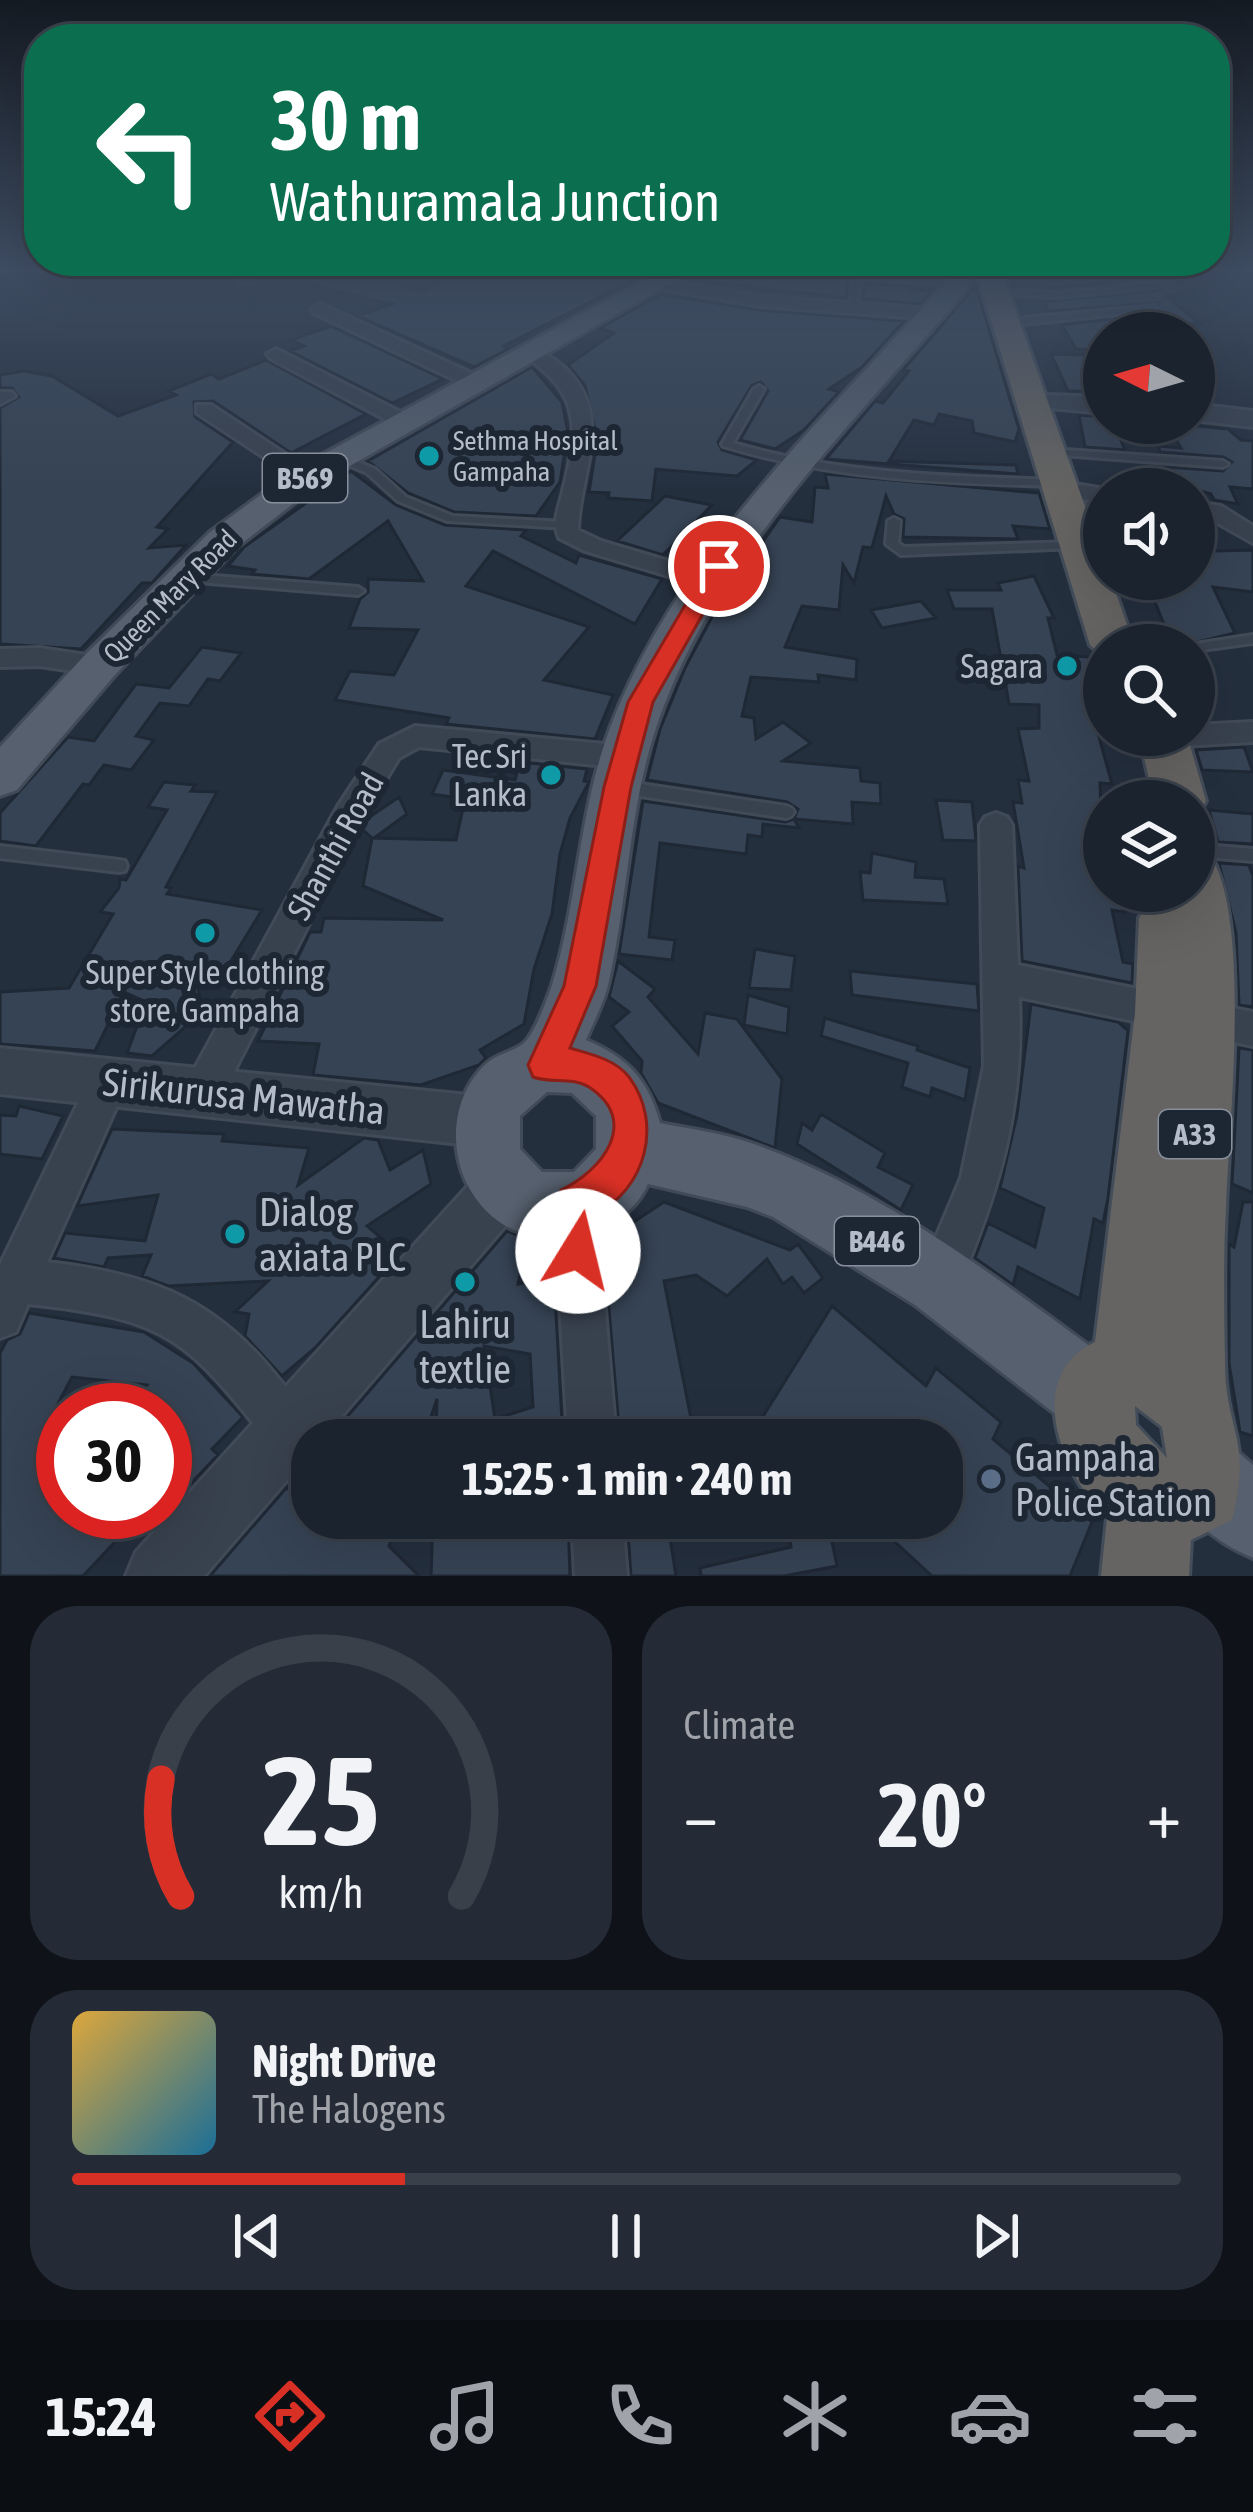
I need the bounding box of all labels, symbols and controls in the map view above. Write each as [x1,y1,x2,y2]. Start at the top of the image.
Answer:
icon: left [72,72,228,228]
text: 30 m [270,72,421,168]
text: Wathuramala Junction [270,171,720,232]
north arrow [1083,312,1215,444]
map controls [1083,312,1215,912]
place label: Sethma Hospital Gampaha [453,425,618,487]
marker: Sethma Hospital Gampaha [416,443,442,469]
road number: B569 [263,454,347,502]
button: sound [1083,468,1215,600]
pin [668,515,770,617]
street label: Queen Mary Road [97,523,243,669]
icon: arrive [686,533,752,599]
button: search [1083,624,1215,756]
place label: Sagara [961,647,1043,685]
marker: Sagara [1054,653,1080,679]
place label: Tec Sri Lanka [452,737,527,813]
marker: Tec Sri Lanka [538,762,564,788]
street label: Shanthi Road [279,766,391,926]
button: layers [1083,780,1215,912]
marker: Super Style clothing store, Gampaha [192,920,218,946]
place label: Super Style clothing store, Gampaha [86,953,325,1029]
street label: Sirikurusa Mawatha [101,1059,387,1133]
road number: A33 [1159,1110,1231,1158]
position arrow [515,1188,641,1314]
place label: Dialog axiata PLC [259,1190,406,1279]
road number: B446 [835,1217,919,1265]
marker: Dialog axiata PLC [222,1221,248,1247]
marker: Lahiru textlie [452,1269,478,1295]
place label: Lahiru textlie [419,1302,511,1391]
speed limit sign: 30 [36,1383,192,1539]
place label: Gampaha Police Station [1015,1435,1212,1524]
text: 15:25 · 1 min · 240 m [462,1453,792,1505]
marker: Gampaha Police Station [978,1466,1004,1492]
text: Climate [684,1703,795,1747]
text: 25 [262,1728,379,1871]
text: 20° [878,1763,987,1866]
text: − [684,1776,718,1852]
text: + [1147,1776,1181,1852]
text: km/h [278,1868,363,1917]
text: Night Drive [252,2035,437,2087]
text: The Halogens [252,2087,446,2131]
icon: previous [224,2203,290,2269]
icon: pause [593,2203,659,2269]
icon: next [963,2203,1029,2269]
icon: directions [248,2374,332,2458]
icon: music [423,2374,507,2458]
icon: phone [598,2374,682,2458]
icon: climate [773,2374,857,2458]
icon: car [948,2374,1032,2458]
icon: filters [1123,2374,1207,2458]
text: 15:24 [46,2386,157,2447]

